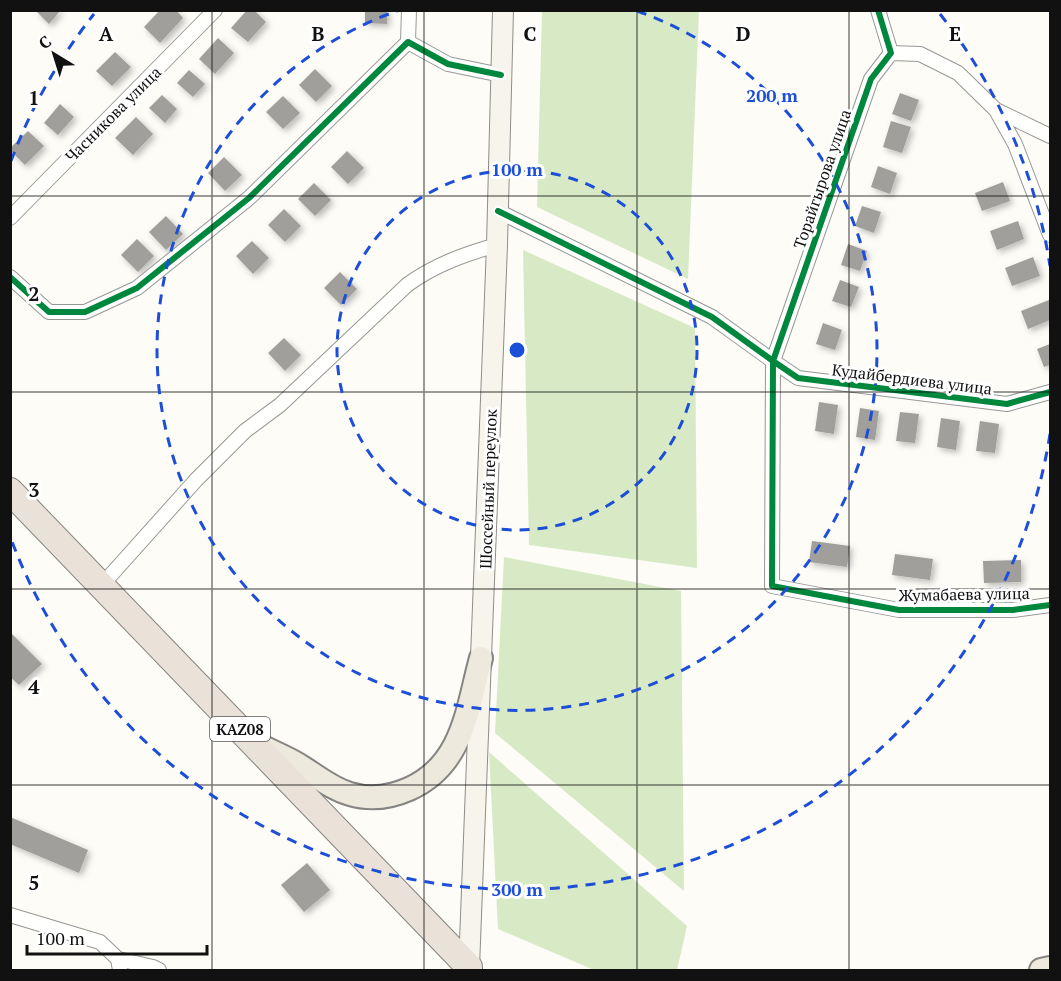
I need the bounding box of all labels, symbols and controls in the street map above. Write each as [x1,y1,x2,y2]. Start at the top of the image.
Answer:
text: A [99,20,114,47]
text: B [312,20,325,47]
text: C [523,20,537,47]
text: D [736,20,750,47]
text: E [949,20,961,47]
north arrow [24,24,84,84]
text: С [34,30,56,54]
street label: Часникова улица [60,61,166,167]
text: 200 m [746,83,798,107]
text: 1 [28,84,40,111]
street label: Торайгырова улица [788,106,856,252]
text: 100 m [491,157,543,181]
text: 2 [28,280,40,307]
centre of rings [507,340,527,360]
street label: Кудайбердиева улица [831,358,993,400]
street label: Шоссейный переулок [474,408,502,569]
text: 3 [28,476,40,503]
street label: Жумабаева улица [898,582,1030,606]
text: 4 [28,673,40,700]
road number: KAZ08 [210,717,270,741]
text: 5 [28,869,40,896]
text: 300 m [491,877,543,901]
scale bar [27,918,207,956]
text: 100 m [36,926,85,950]

